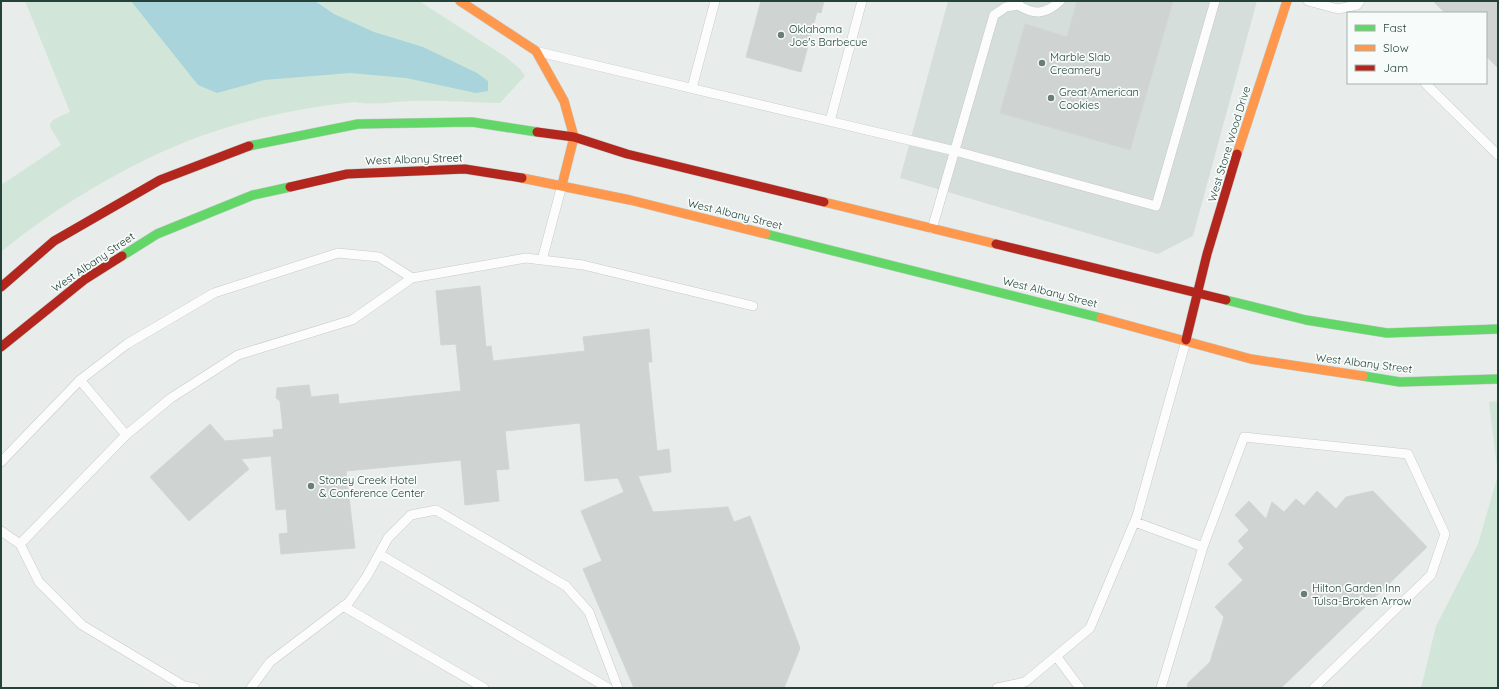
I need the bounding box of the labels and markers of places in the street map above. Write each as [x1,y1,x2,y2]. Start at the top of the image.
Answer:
place label: Oklahoma Joe's Barbecue [789,22,868,49]
marker: Oklahoma Joe's Barbecue [776,30,786,40]
place label: Marble Slab Creamery [1050,50,1111,77]
marker: Marble Slab Creamery [1037,58,1047,68]
place label: Great American Cookies [1059,85,1139,112]
marker: Great American Cookies [1046,93,1056,103]
place label: Stoney Creek Hotel & Conference Center [319,473,426,500]
marker: Stoney Creek Hotel & Conference Center [306,481,316,491]
place label: Hilton Garden Inn Tulsa-Broken Arrow [1312,581,1412,608]
marker: Hilton Garden Inn Tulsa-Broken Arrow [1299,589,1309,599]

